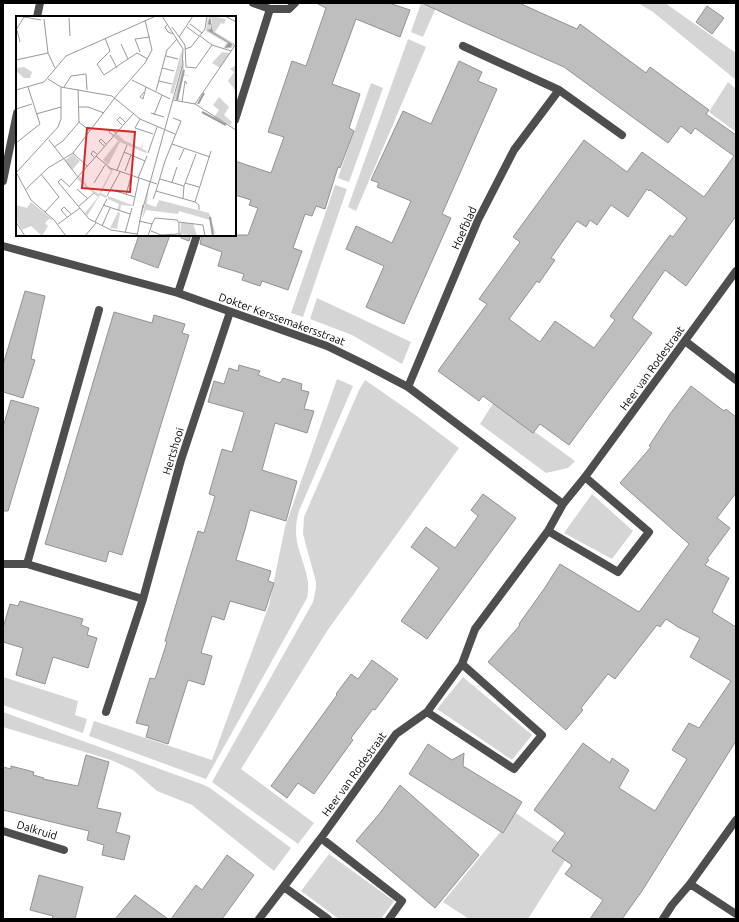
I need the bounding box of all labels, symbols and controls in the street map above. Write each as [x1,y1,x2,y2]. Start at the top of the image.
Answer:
inset map [16,16,236,236]
street label: Hoefblad [449,205,479,251]
street label: Dokter Kerssemakersstraat [217,291,347,348]
street label: Heer van Rodestraat [617,323,687,412]
street label: Hertshooi [160,426,186,476]
street label: Heer van Rodestraat [319,729,389,818]
street label: Dalkruid [15,818,59,842]

